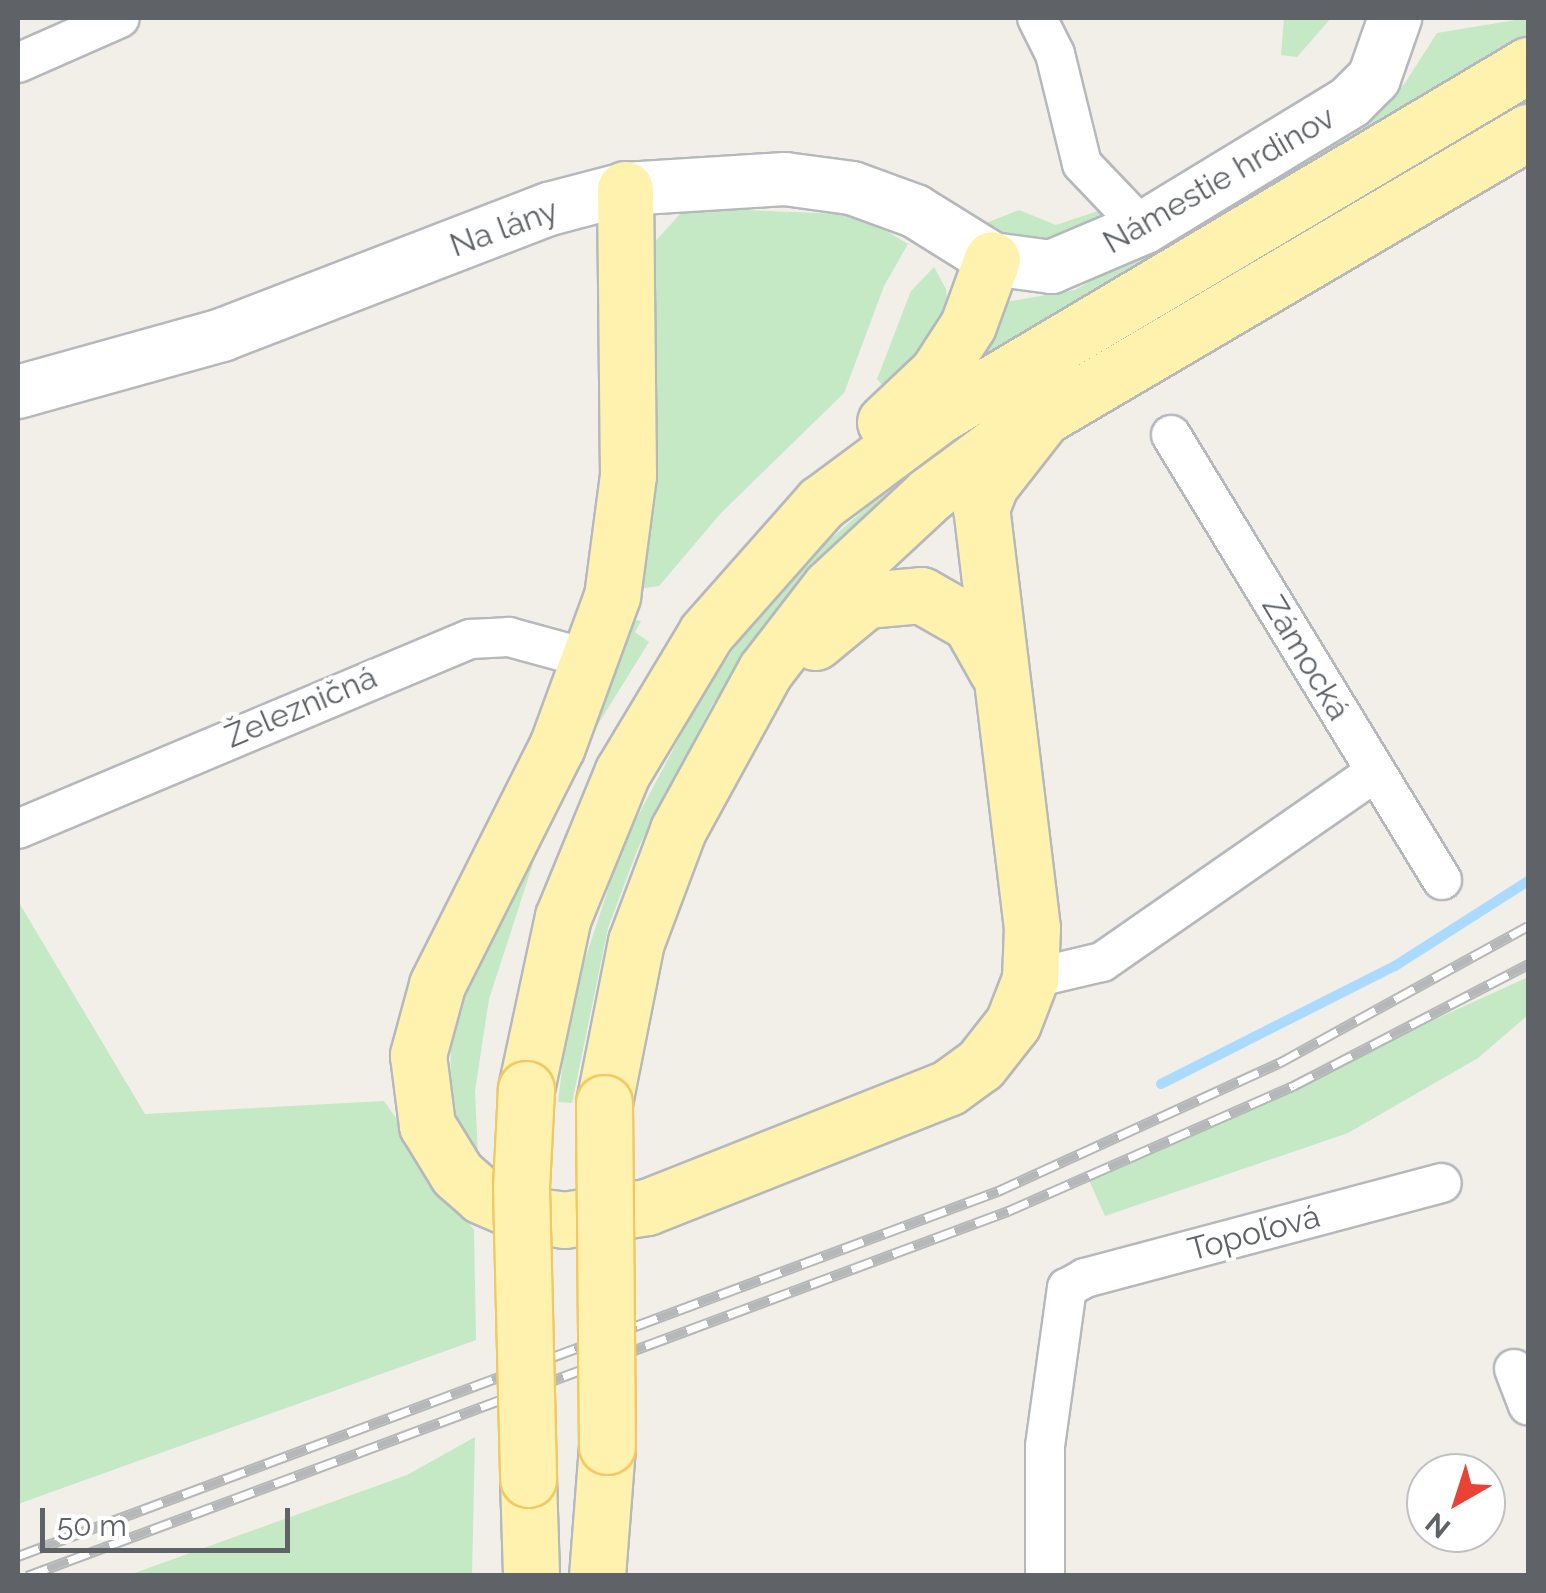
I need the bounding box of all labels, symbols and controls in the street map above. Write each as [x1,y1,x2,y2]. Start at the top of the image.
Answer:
street label: Námestie hrdinov [1096,98,1342,262]
street label: Na lány [445,191,563,265]
street label: Zámocká [1254,589,1358,727]
street label: Železničná [220,658,382,756]
street label: Topoľová [1184,1197,1324,1269]
north arrow [1406,1453,1506,1553]
scale bar [45,1488,295,1550]
text: N [1419,1506,1457,1545]
text: 50 m [57,1508,127,1543]

